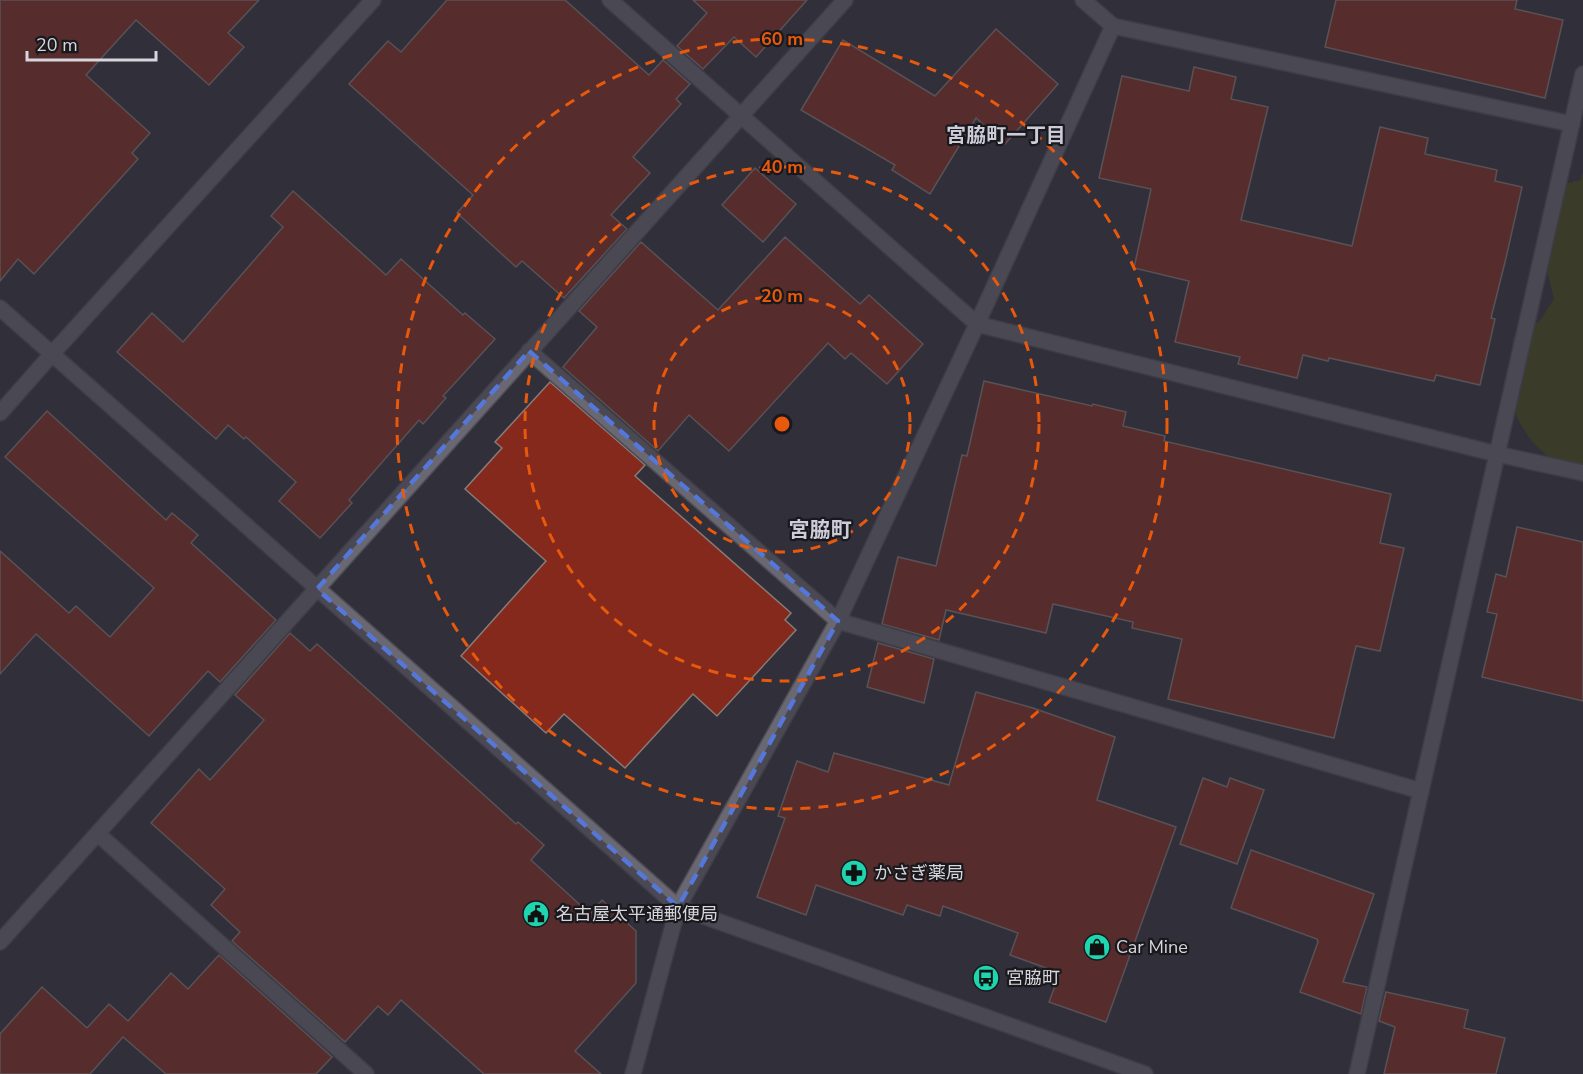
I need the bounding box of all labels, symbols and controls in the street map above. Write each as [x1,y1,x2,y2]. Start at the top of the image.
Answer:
scale bar [27,24,156,62]
text: 60 m [761,27,803,51]
text: 20 m [36,33,78,57]
district label: 宮脇町一丁目 [946,122,1066,149]
text: 40 m [761,155,803,179]
text: 20 m [761,284,803,308]
centre of rings [772,414,792,434]
district label: 宮脇町 [789,516,852,544]
pharmacy icon: かさぎ薬局 [839,858,869,888]
place label: かさぎ薬局 [874,861,964,885]
public building icon: 名古屋太平通郵便局 [521,899,551,929]
place label: 名古屋太平通郵便局 [556,902,718,926]
shop icon: Car Mine [1082,932,1112,962]
place label: Car Mine [1116,935,1188,959]
bus stop icon: 宮脇町 [971,963,1001,993]
place label: 宮脇町 [1006,966,1060,990]

